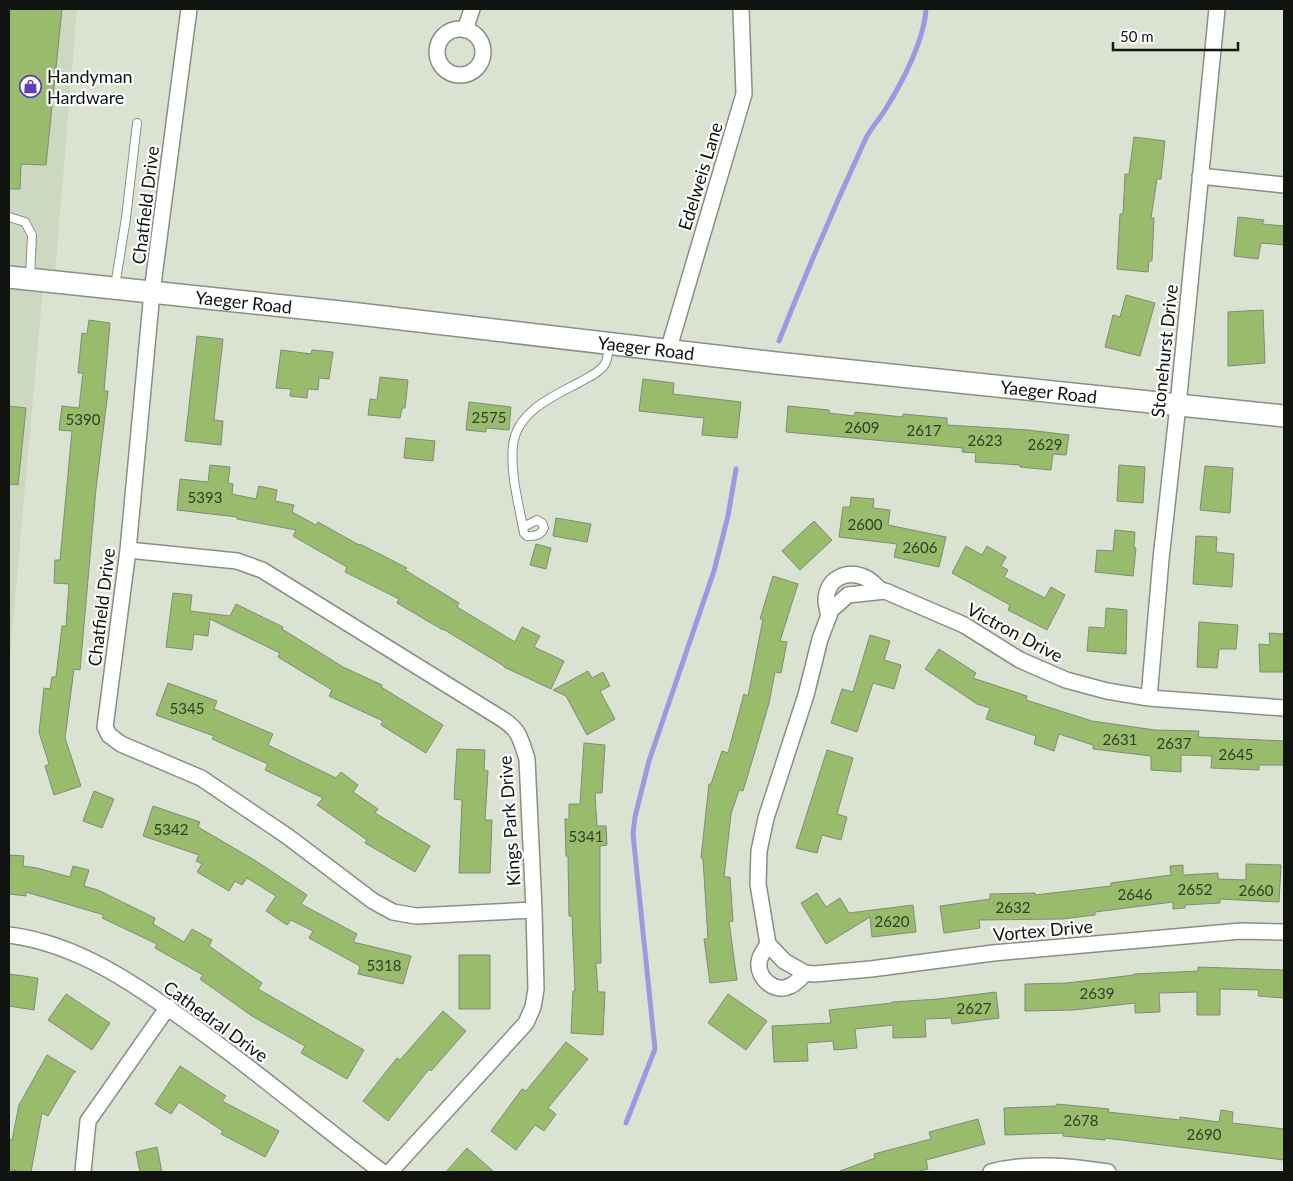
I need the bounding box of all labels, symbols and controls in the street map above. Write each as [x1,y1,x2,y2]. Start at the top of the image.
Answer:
scale bar [1113,20,1238,52]
text: 50 m [1120,27,1154,45]
place label: Handyman Hardware [47,65,133,108]
shop icon: Handyman Hardware [19,74,43,98]
street label: Edelweis Lane [673,119,727,233]
street label: Chatfield Drive [127,145,163,265]
street label: Stonehurst Drive [1146,283,1182,419]
street label: Yaeger Road [194,286,293,318]
street label: Yaeger Road [597,331,696,364]
street label: Yaeger Road [999,375,1098,407]
house number: 2575 [472,408,506,426]
house number: 5390 [66,410,101,428]
house number: 2609 [845,418,879,436]
house number: 2617 [907,421,942,439]
house number: 2623 [968,431,1002,449]
house number: 2629 [1028,435,1062,453]
house number: 5393 [188,488,222,506]
house number: 2600 [848,515,883,533]
house number: 2606 [903,538,938,556]
street label: Chatfield Drive [83,547,119,667]
street label: Victron Drive [963,598,1067,666]
house number: 5345 [170,699,204,717]
house number: 2631 [1103,730,1137,748]
house number: 2637 [1157,734,1192,752]
house number: 2645 [1219,745,1253,763]
street label: Kings Park Drive [493,755,525,887]
house number: 5342 [154,820,188,838]
house number: 5341 [569,827,603,845]
house number: 2652 [1178,880,1212,898]
house number: 2660 [1239,881,1274,899]
house number: 2646 [1118,885,1153,903]
house number: 2632 [996,898,1030,916]
house number: 2620 [875,912,910,930]
street label: Vortex Drive [992,915,1094,945]
house number: 5318 [367,956,401,974]
street label: Cathedral Drive [159,976,273,1066]
house number: 2639 [1080,984,1114,1002]
house number: 2627 [957,999,992,1017]
house number: 2678 [1064,1111,1098,1129]
house number: 2690 [1187,1125,1222,1143]

